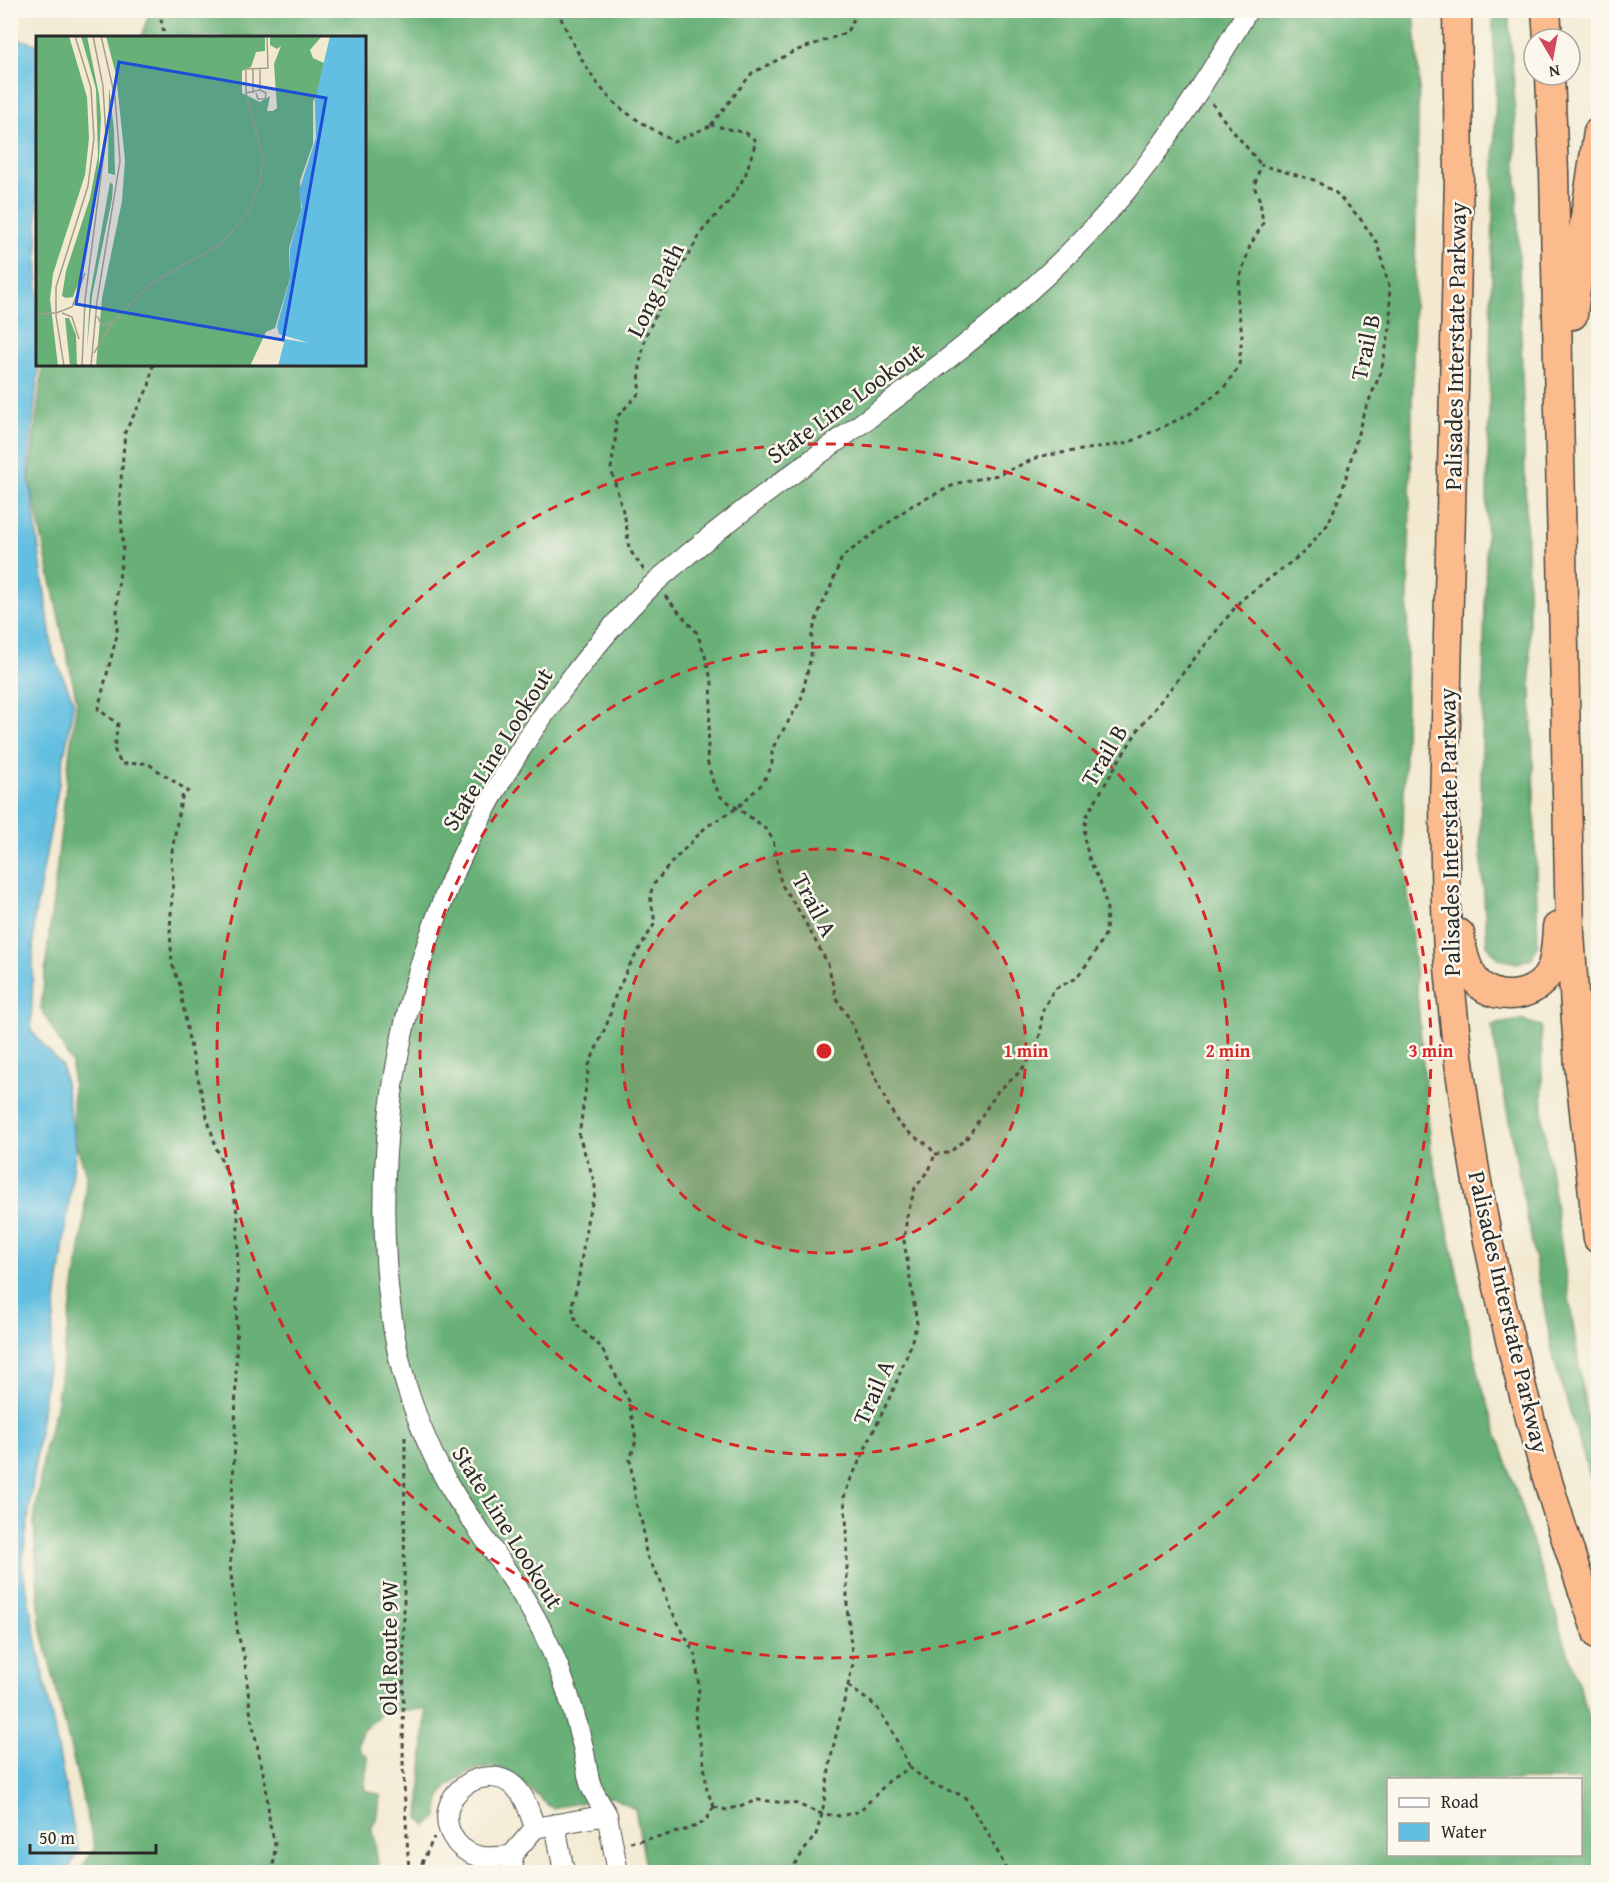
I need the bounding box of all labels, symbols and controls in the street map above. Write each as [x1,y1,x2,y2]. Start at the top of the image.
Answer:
north arrow [1522,27,1582,87]
inset map [36,36,366,366]
text: N [1547,59,1562,85]
street label: Palisades Interstate Parkway [1435,201,1475,491]
street label: Long Path [617,237,693,343]
street label: Trail B [1341,311,1389,383]
street label: State Line Lookout [759,334,931,472]
street label: State Line Lookout [433,660,562,837]
street label: Palisades Interstate Parkway [1429,687,1469,977]
street label: Trail B [1072,717,1136,793]
street label: Trail A [784,867,847,944]
text: 1 min [1004,1037,1049,1064]
text: 2 min [1206,1037,1251,1064]
text: 3 min [1409,1037,1454,1064]
centre of rings [814,1041,834,1061]
street label: Palisades Interstate Parkway [1459,1167,1559,1457]
street label: Trail A [843,1354,903,1430]
street label: State Line Lookout [444,1439,573,1616]
street label: Old Route 9W [371,1580,406,1716]
legend [1387,1778,1582,1856]
text: Road [1441,1788,1479,1815]
scale bar [30,1817,156,1855]
text: Water [1441,1818,1487,1845]
text: 50 m [39,1824,75,1851]

